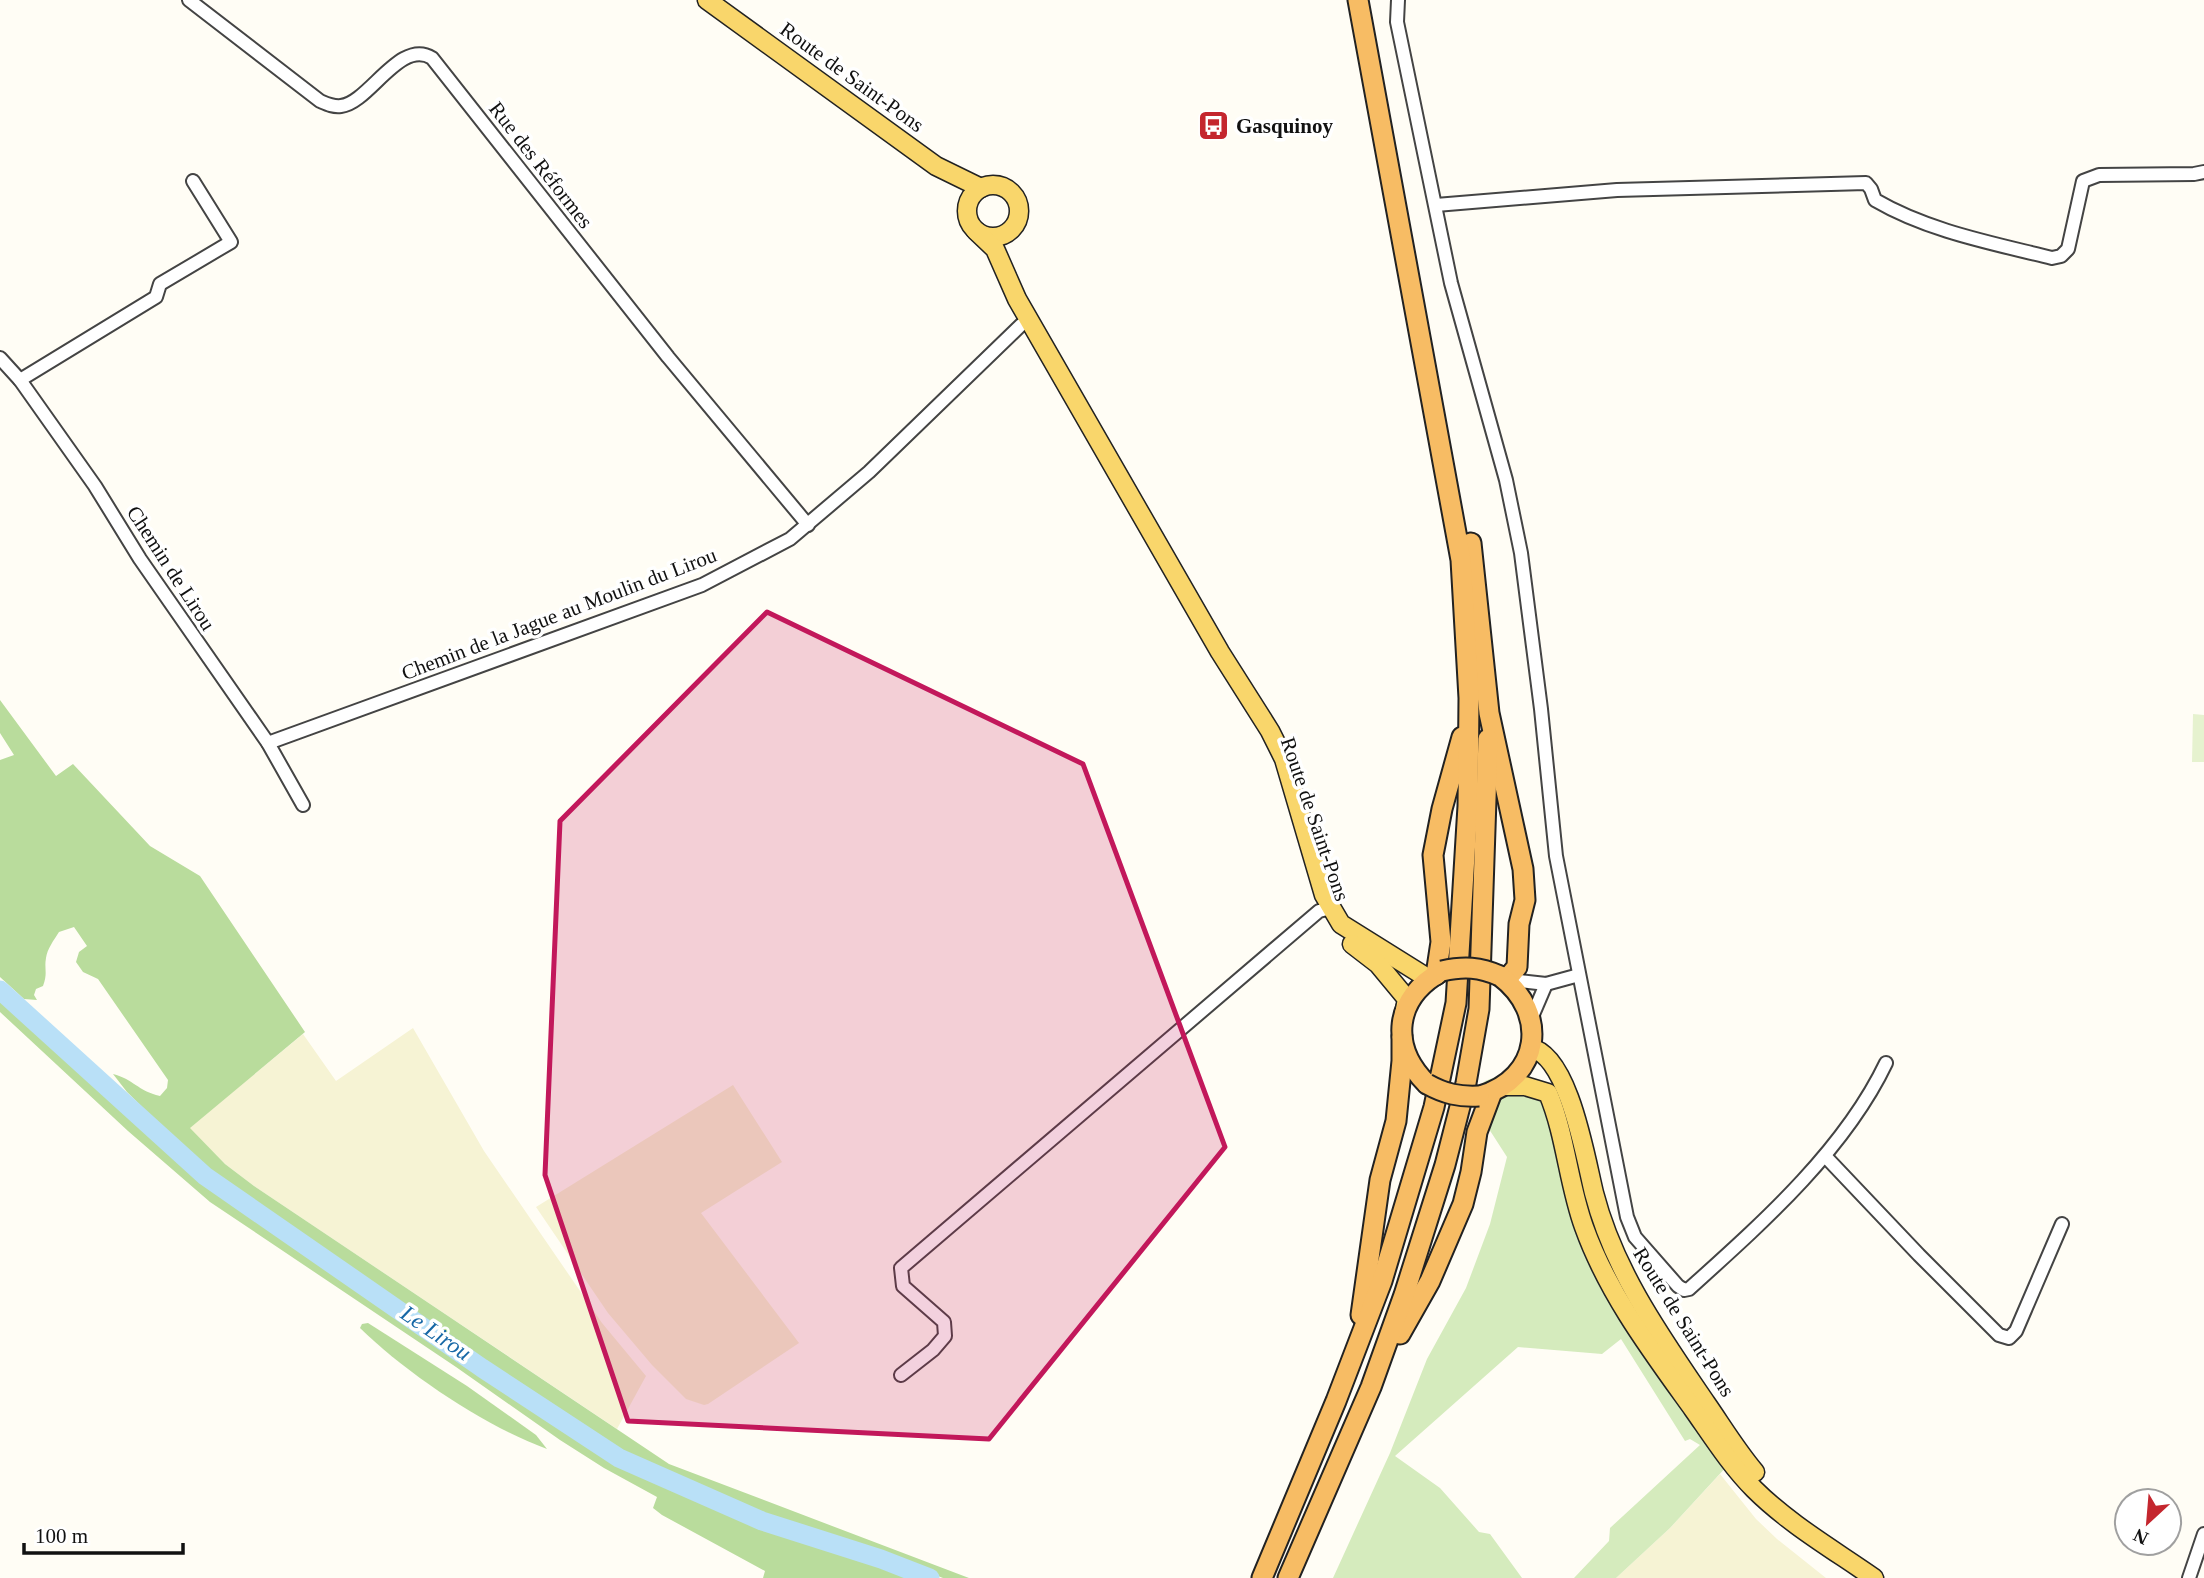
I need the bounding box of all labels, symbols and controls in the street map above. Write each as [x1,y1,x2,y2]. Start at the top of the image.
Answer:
street label: Route de Saint-Pons [776,17,928,137]
street label: Rue des Réformes [484,97,598,233]
bus stop icon: Gasquinoy [1196,109,1230,143]
place label: Gasquinoy [1236,114,1333,138]
street label: Chemin de Lirou [122,501,220,635]
street label: Chemin de la Jague au Moulin du Lirou [398,543,720,685]
street label: Route de Saint-Pons [1276,734,1354,904]
street label: Route de Saint-Pons [1628,1243,1740,1401]
water label: Le Lirou [395,1300,476,1365]
north arrow [2113,1487,2183,1557]
scale bar [24,1512,184,1556]
text: 100 m [35,1524,88,1548]
text: N [2130,1524,2152,1549]

